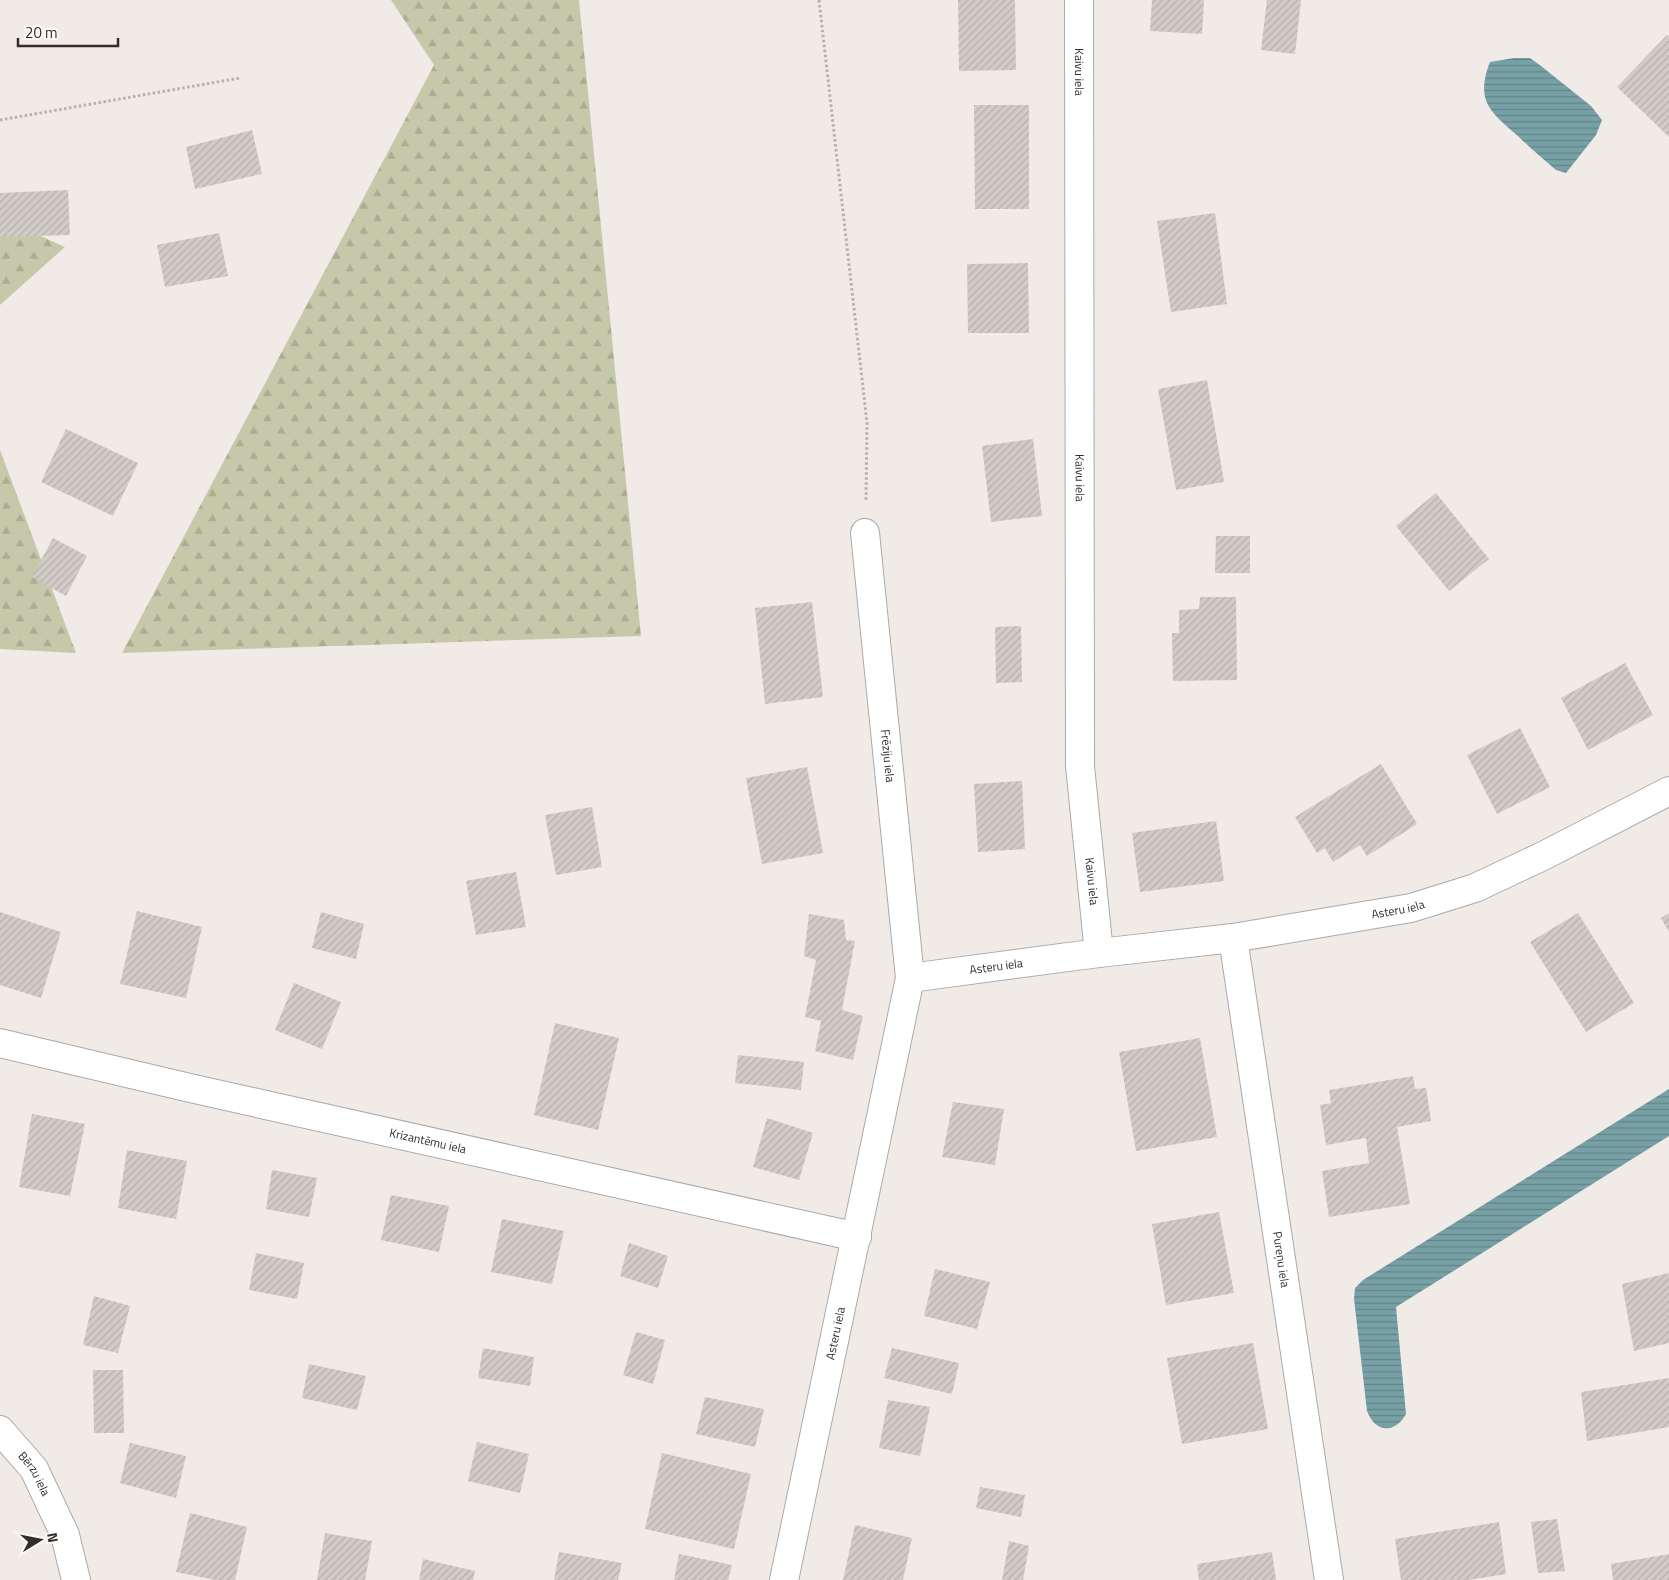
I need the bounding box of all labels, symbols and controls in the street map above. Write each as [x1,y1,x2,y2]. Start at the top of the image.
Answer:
scale bar [18,15,118,47]
text: 20 m [25,21,58,44]
street label: Kaivu iela [1070,48,1089,96]
street label: Kaivu iela [1071,454,1090,502]
street label: Frēziju iela [876,728,900,783]
street label: Kaivu iela [1080,857,1104,906]
street label: Asteru iela [1370,894,1427,924]
street label: Asteru iela [968,953,1024,979]
street label: Krizantēmu iela [388,1123,468,1158]
street label: Pureņu iela [1268,1230,1295,1289]
street label: Asteru iela [820,1305,850,1361]
street label: Bērzu iela [14,1447,55,1499]
north arrow [15,1515,65,1565]
text: N [42,1531,64,1544]

